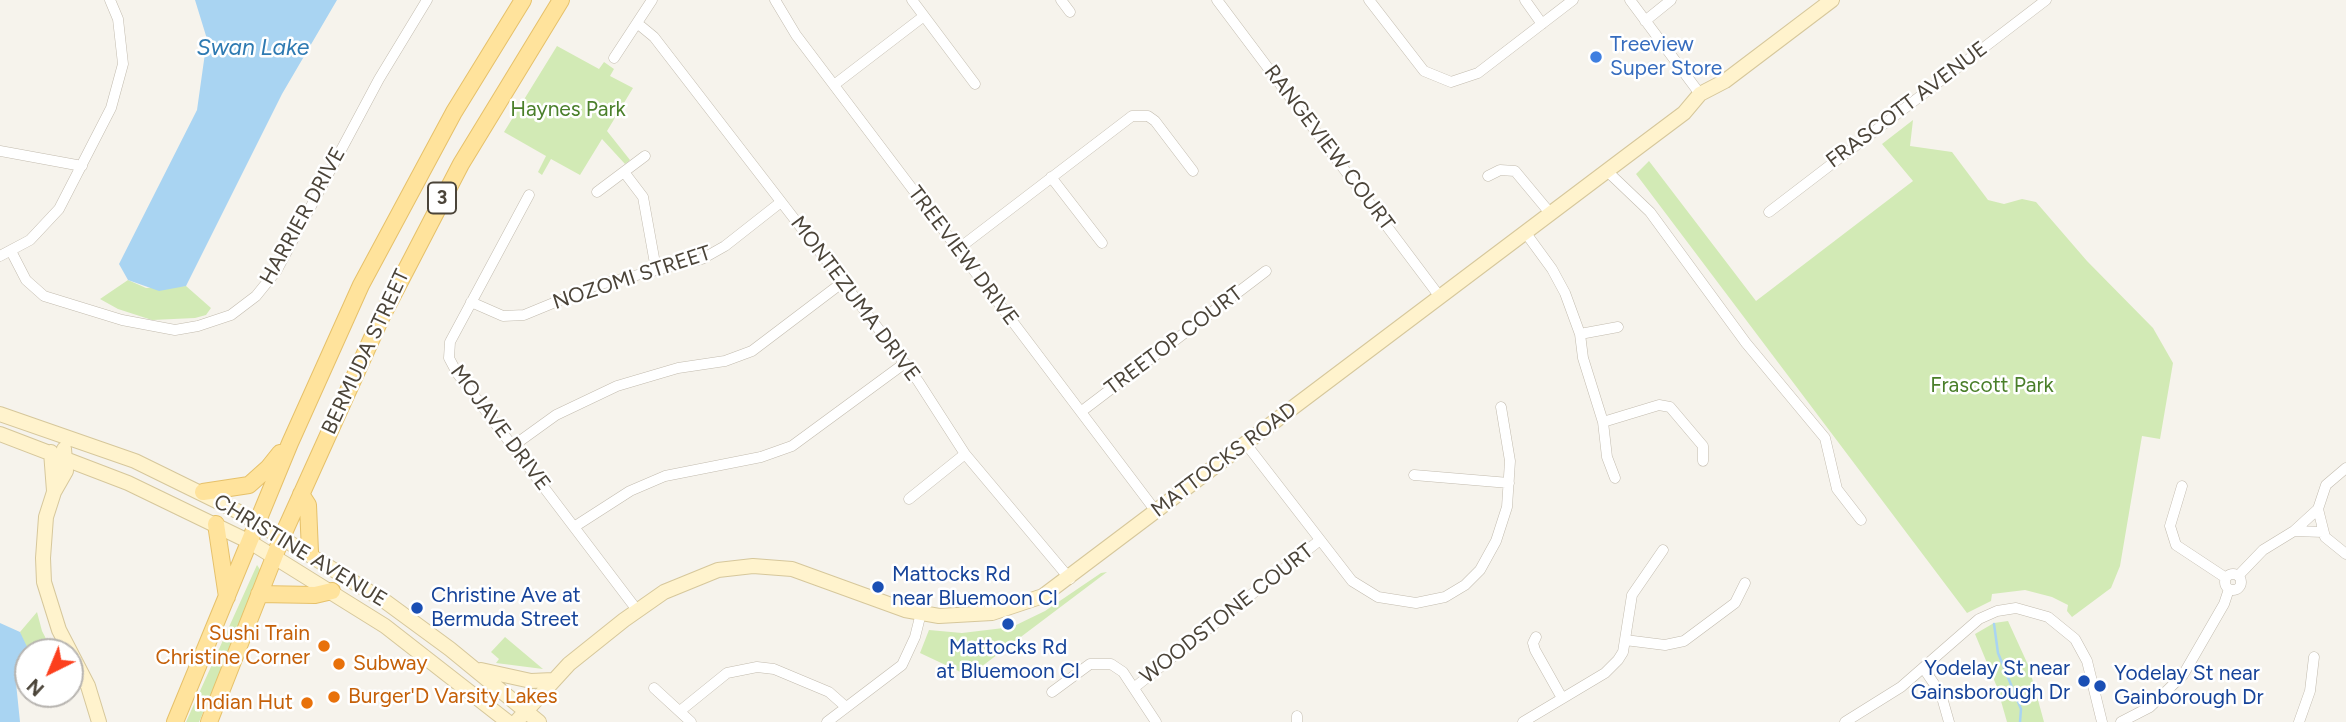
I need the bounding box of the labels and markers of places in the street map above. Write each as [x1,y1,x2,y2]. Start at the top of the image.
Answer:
place label: Treeview Super Store [1610,32,1722,82]
marker: Treeview Super Store [1588,49,1604,65]
place label: Mattocks Rd near Bluemoon Cl [892,562,1058,612]
marker: Mattocks Rd near Bluemoon Cl [870,579,886,595]
place label: Christine Ave at Bermuda Street [431,583,581,633]
marker: Christine Ave at Bermuda Street [409,600,425,616]
marker: Mattocks Rd at Bluemoon Cl [1000,616,1016,632]
place label: Sushi Train Christine Corner [156,621,310,671]
place label: Mattocks Rd at Bluemoon Cl [936,635,1080,685]
marker: Sushi Train Christine Corner [316,638,332,654]
place label: Subway [353,651,427,677]
marker: Subway [331,656,347,672]
place label: Yodelay St near Gainsborough Dr [1911,656,2070,706]
place label: Yodelay St near Gainborough Dr [2114,661,2264,711]
marker: Yodelay St near Gainsborough Dr [2076,673,2092,689]
marker: Yodelay St near Gainborough Dr [2092,678,2108,694]
place label: Burger'D Varsity Lakes [348,684,558,710]
marker: Burger'D Varsity Lakes [326,689,342,705]
place label: Indian Hut [195,690,293,716]
marker: Indian Hut [299,695,315,711]

